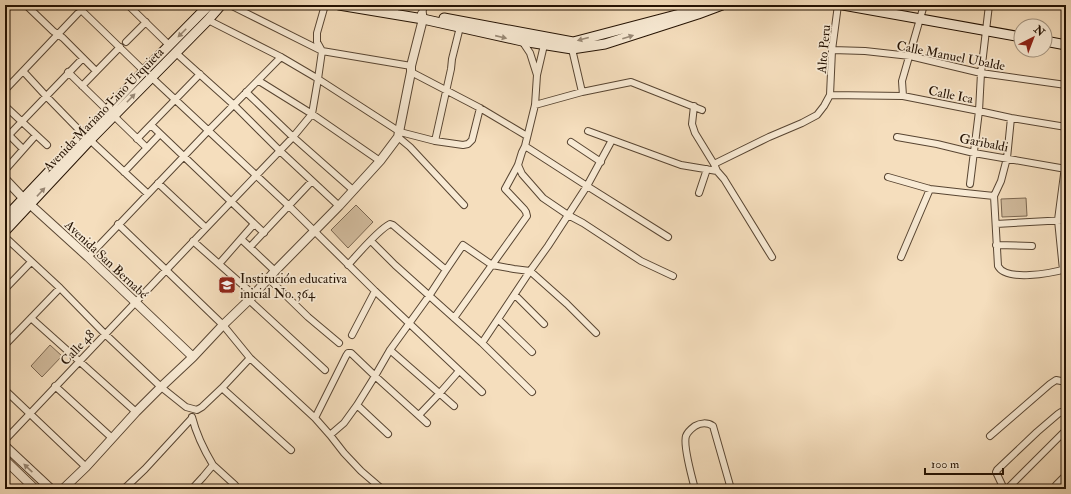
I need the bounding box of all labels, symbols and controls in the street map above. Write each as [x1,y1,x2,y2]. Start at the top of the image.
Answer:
north arrow [1013,18,1053,58]
text: N [1031,22,1048,40]
street label: Alto Peru [814,24,834,75]
one-way arrow [177,28,186,38]
one-way arrow [623,33,635,39]
one-way arrow [495,34,507,40]
one-way arrow [577,36,589,42]
street label: Calle Manuel Ubalde [895,38,1007,74]
street label: Avenida Mariano Lino Urquieta [39,44,168,176]
street label: Calle Ica [927,83,975,107]
one-way arrow [126,94,135,103]
street label: Garibaldi [958,130,1010,156]
one-way arrow [36,187,46,197]
street label: Avenida San Bernabé [61,216,152,303]
place label: Institución educativa inicial No. 364 [240,271,348,302]
school or university icon: Institución educativa inicial No. 364 [217,275,237,295]
street label: Calle 48 [57,327,98,369]
scale bar [925,450,1003,476]
text: 100 m [931,457,960,472]
one-way arrow [23,463,33,472]

